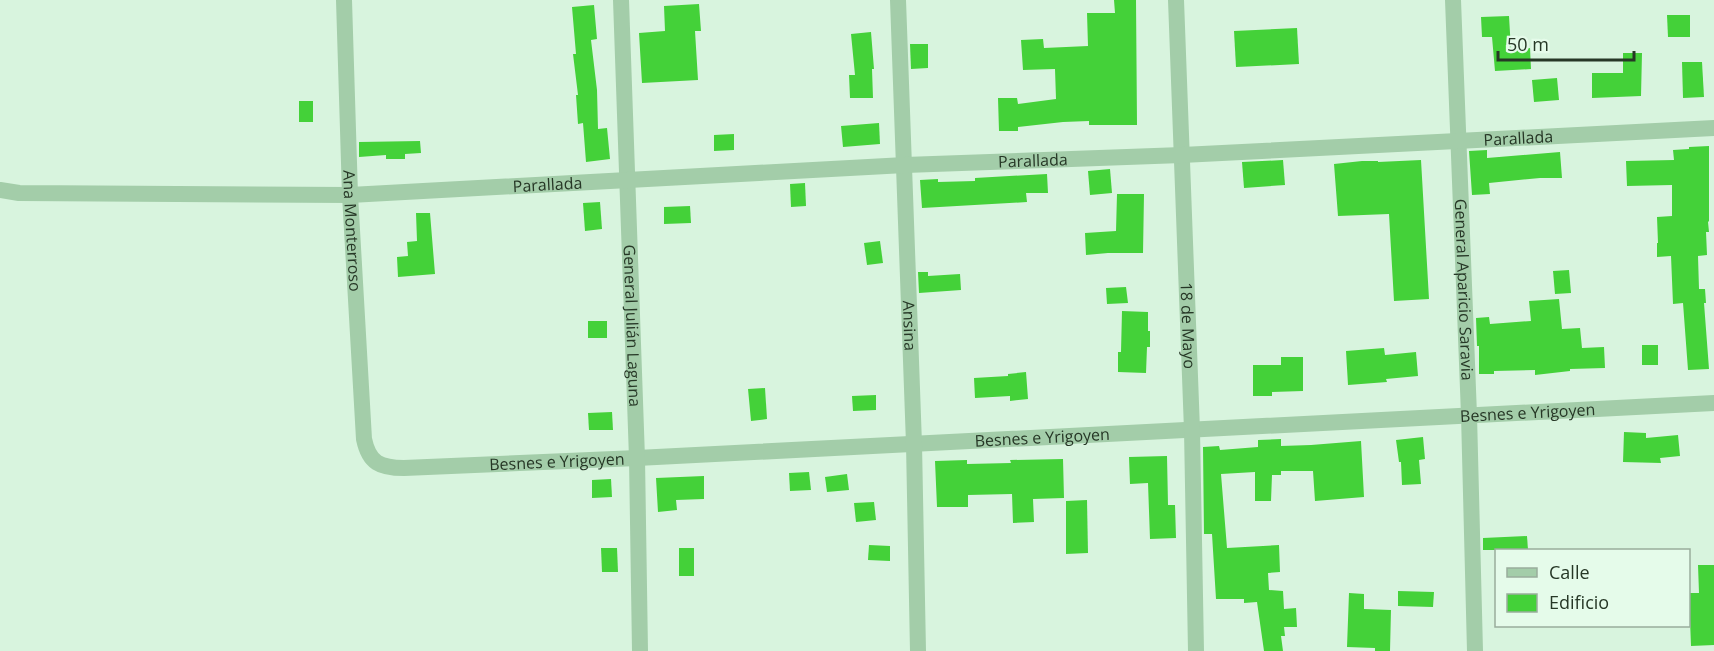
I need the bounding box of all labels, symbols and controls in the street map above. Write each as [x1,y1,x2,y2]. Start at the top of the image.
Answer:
scale bar [1498,24,1634,62]
text: 50 m [1507,32,1549,56]
street label: Parallada [1483,125,1554,151]
street label: Parallada [998,148,1068,173]
street label: Ana Monterroso [338,170,367,292]
street label: Parallada [512,171,583,197]
street label: General Aparicio Saravia [1450,198,1479,381]
street label: General Julián Laguna [619,244,646,407]
street label: 18 de Mayo [1176,282,1201,369]
street label: Ansina [898,300,922,351]
street label: Besnes e Yrigoyen [1459,398,1596,427]
street label: Besnes e Yrigoyen [974,423,1110,452]
street label: Besnes e Yrigoyen [489,448,625,475]
legend [1495,549,1690,627]
text: Calle [1549,560,1590,584]
text: Edificio [1549,590,1609,614]

